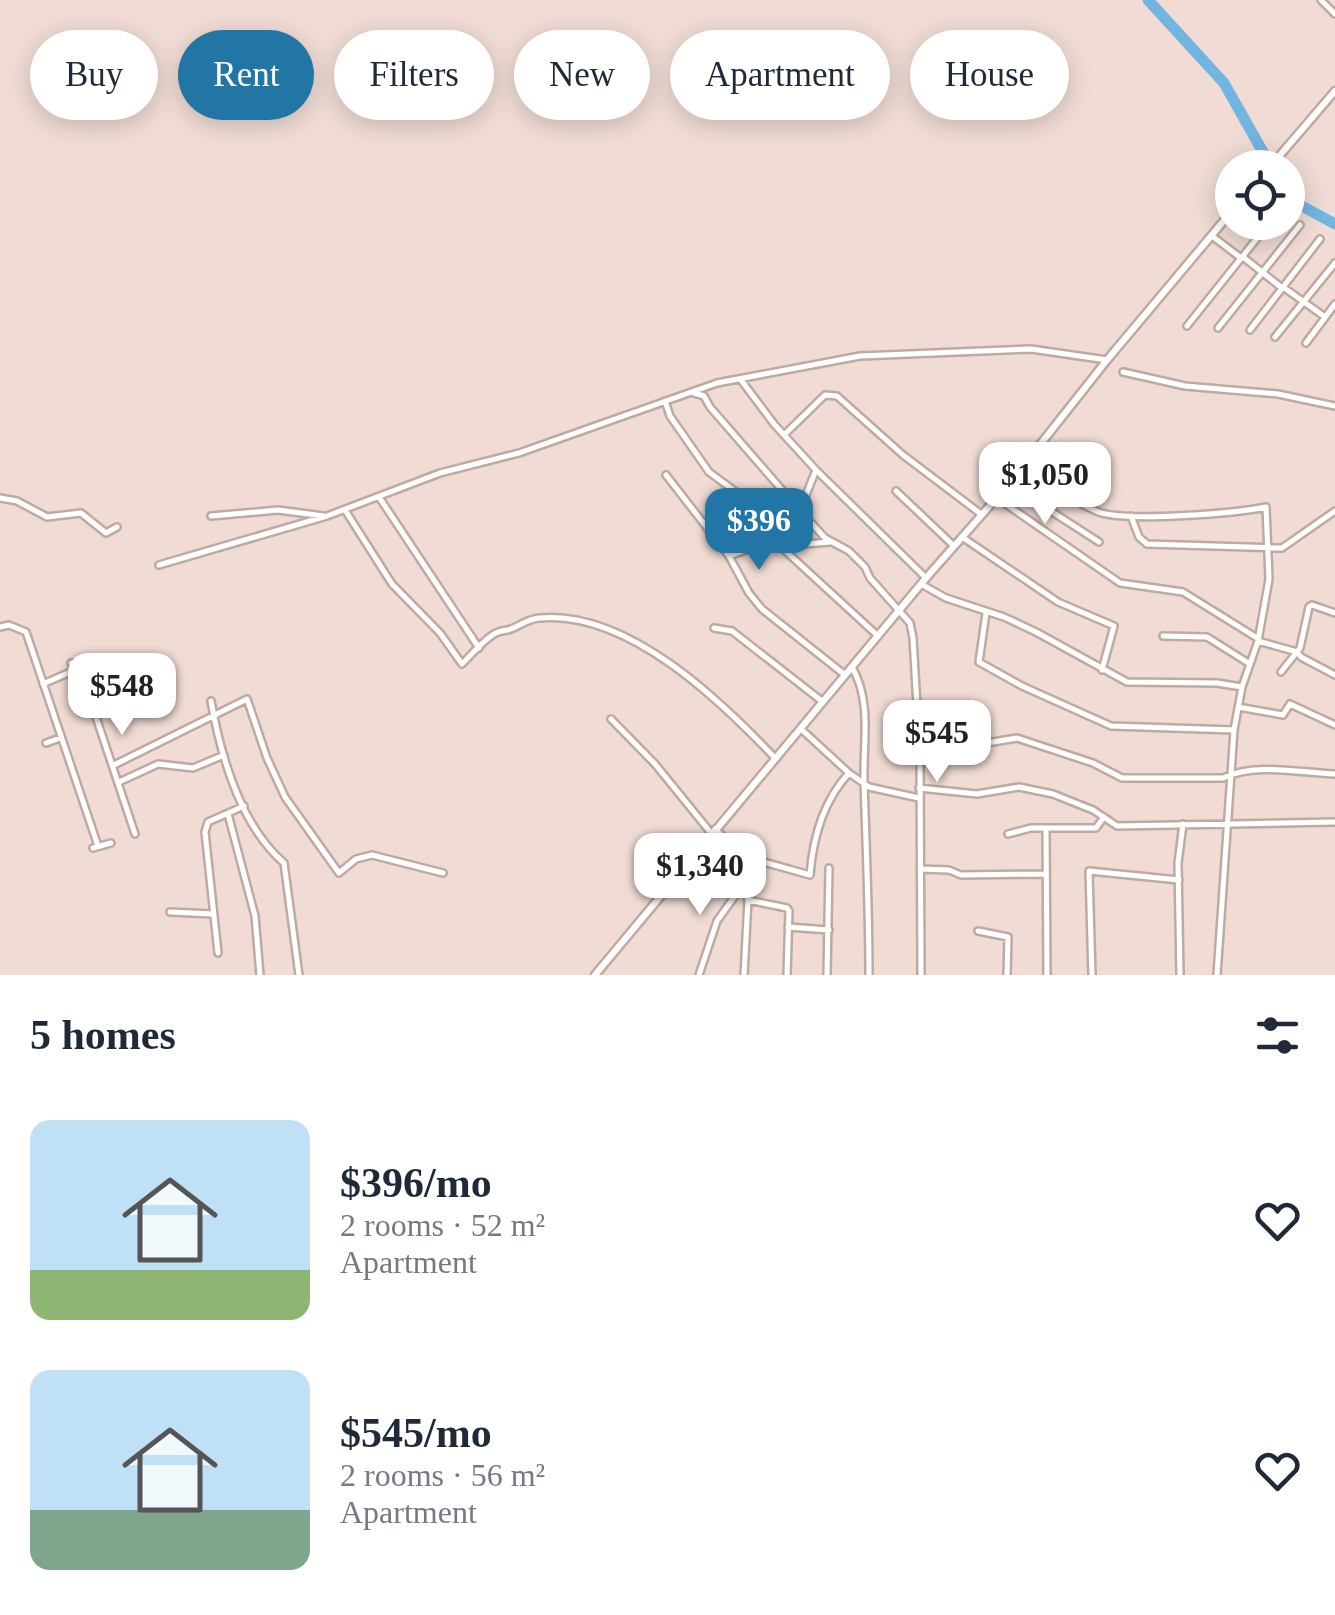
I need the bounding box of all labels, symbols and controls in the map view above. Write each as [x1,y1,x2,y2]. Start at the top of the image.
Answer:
chip: Buy [30,30,158,120]
chip: Rent [178,30,314,120]
chip: Filters [334,30,494,120]
chip: New [514,30,650,120]
chip: Apartment [670,30,890,120]
chip: House [910,30,1069,120]
map controls [1215,150,1305,240]
button: locate [1215,150,1305,240]
pin: $1,050 [964,442,1126,527]
text: $1,050 [1001,456,1089,492]
pin: $396 [700,488,818,573]
text: $396 [727,502,791,538]
pin: $548 [63,653,181,738]
text: $548 [90,667,154,703]
pin: $545 [878,700,996,785]
text: $545 [905,714,969,750]
pin: $1,340 [619,833,781,918]
text: $1,340 [656,847,744,883]
icon: filters [1250,1008,1305,1063]
text: 5 homes [30,1012,176,1058]
icon: home [110,1160,230,1280]
text: $396/mo [340,1160,492,1206]
icon: heart [1250,1193,1305,1248]
text: 2 rooms · 52 m² [340,1207,545,1243]
text: Apartment [340,1244,477,1280]
icon: home [110,1410,230,1530]
text: $545/mo [340,1410,492,1456]
icon: heart [1250,1443,1305,1498]
text: 2 rooms · 56 m² [340,1457,545,1493]
text: Apartment [340,1494,477,1530]

